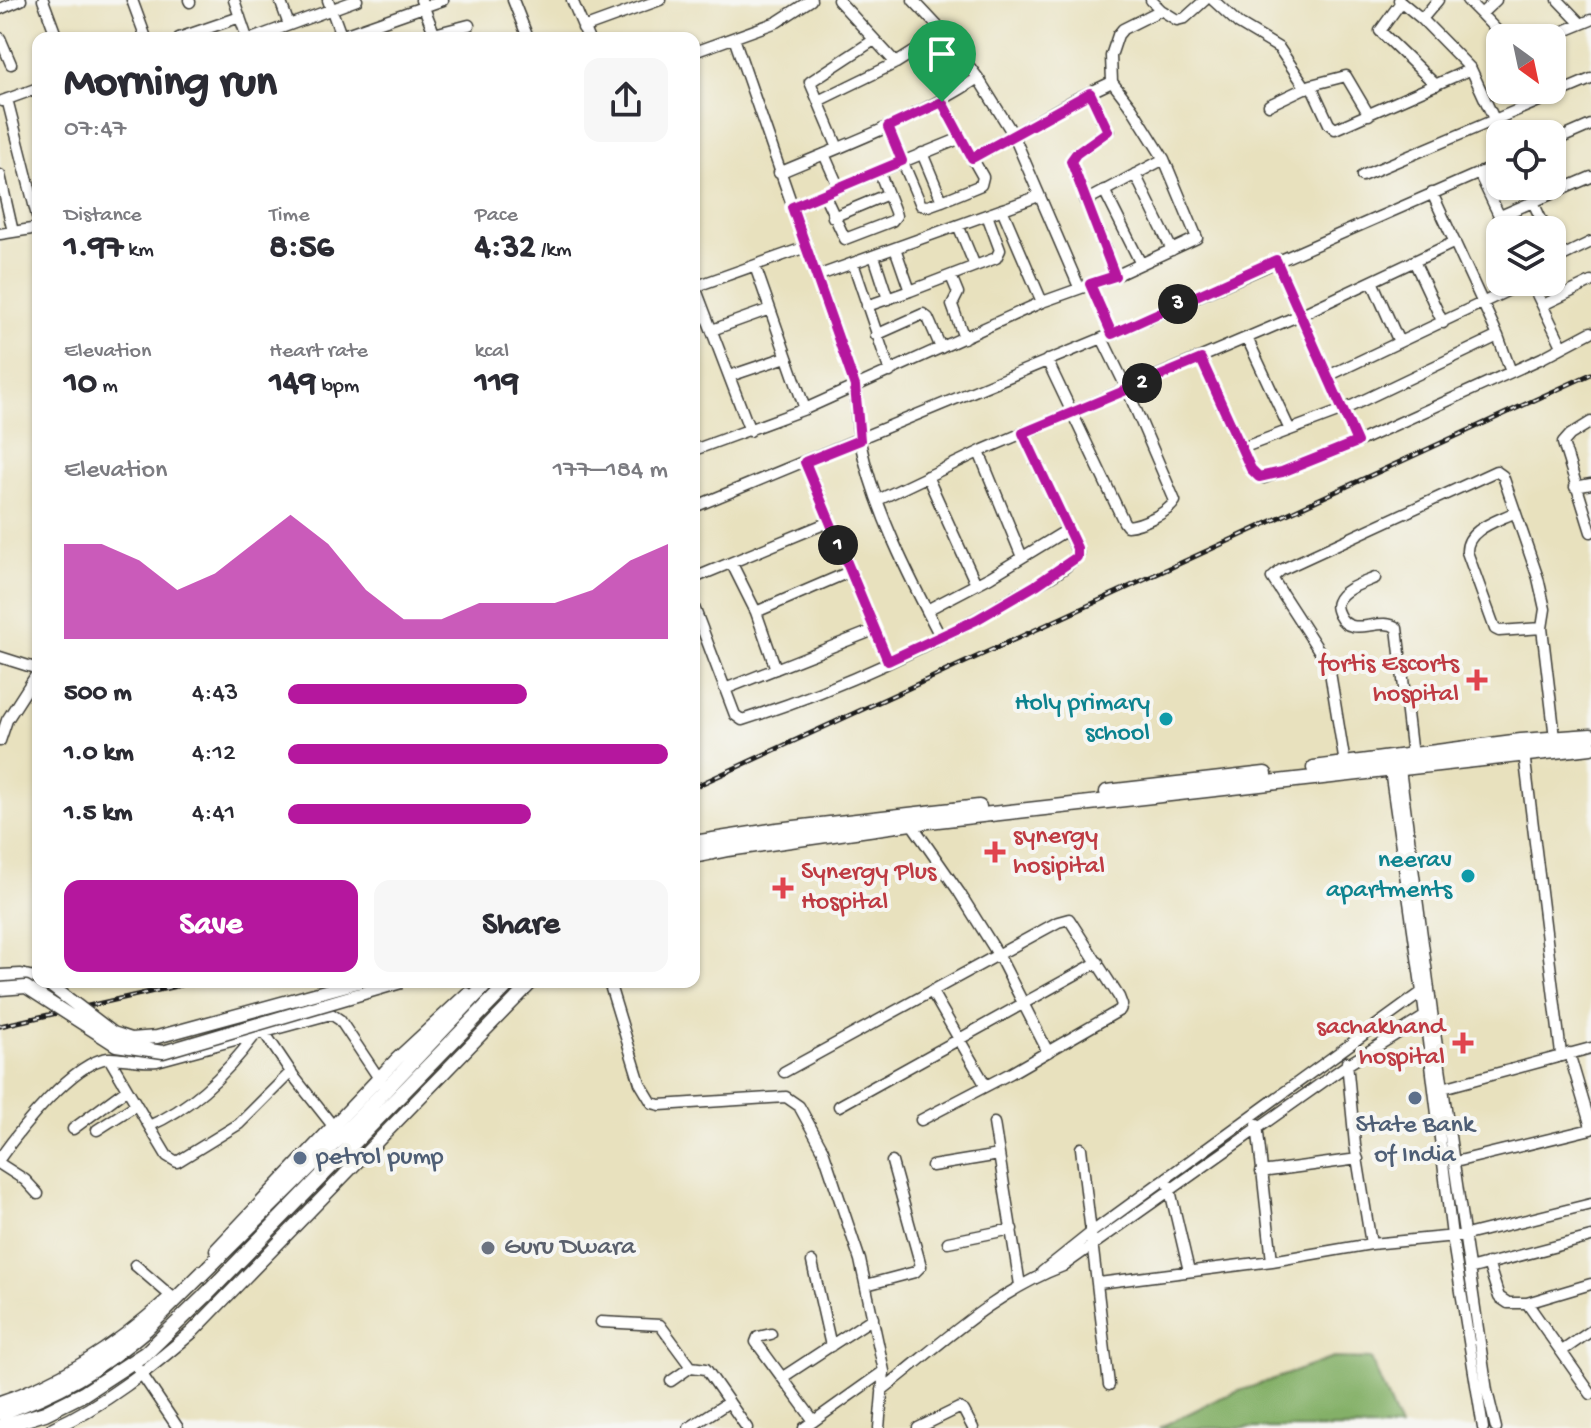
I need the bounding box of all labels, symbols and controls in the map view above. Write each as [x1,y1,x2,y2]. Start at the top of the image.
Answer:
pin [908,20,976,102]
north arrow [1486,24,1566,104]
map controls [1486,24,1566,296]
icon: arrive [920,32,964,76]
button: share [584,58,668,142]
text: Morning run [64,59,277,111]
text: 07:47 [64,115,126,146]
button: locate [1486,120,1566,200]
text: Distance [64,203,142,229]
text: Time [269,203,310,229]
text: Pace [475,203,518,229]
button: layers [1486,216,1566,296]
text: 1.97 [64,229,123,269]
text: 8:56 [269,229,334,269]
text: 4:32 [475,229,536,269]
text: km [123,238,154,264]
text: /km [536,238,572,264]
pin: 3 [1158,284,1198,324]
text: 3 [1172,291,1184,317]
text: Elevation [64,339,151,365]
text: Heart rate [269,339,368,365]
text: kcal [475,339,509,365]
pin: 2 [1122,363,1162,403]
text: 10 [64,365,97,405]
text: 149 [269,365,316,405]
text: 119 [475,365,519,405]
text: 2 [1137,370,1147,396]
text: m [97,374,118,400]
text: bpm [316,374,359,400]
text: Elevation [64,456,167,487]
text: 177–184 m [553,456,668,487]
pin: 1 [818,525,858,565]
text: 1 [834,532,842,558]
place label: fortis Escorts hospital [1318,650,1460,711]
marker: fortis Escorts hospital [1466,669,1488,691]
text: 500 m [64,679,132,710]
text: 4:43 [192,679,238,710]
place label: Holy primary school [1014,689,1150,750]
marker: Holy primary school [1157,710,1175,728]
text: 1.0 km [64,739,134,770]
text: 4:12 [192,739,236,770]
text: 1.5 km [64,799,133,830]
text: 4:41 [192,799,235,830]
place label: synergy hosipital [1013,822,1105,883]
marker: synergy hosipital [984,841,1006,863]
place label: neerav apartments [1326,846,1453,907]
place label: Synergy Plus Hospital [801,858,938,919]
marker: neerav apartments [1459,867,1477,885]
marker: Synergy Plus Hospital [772,877,794,899]
button: Save [64,880,358,972]
button: Share [374,880,668,972]
place label: sachakhand hospital [1316,1013,1447,1074]
marker: sachakhand hospital [1452,1032,1474,1054]
marker: State Bank of India [1406,1089,1424,1107]
place label: State Bank of India [1356,1111,1477,1172]
place label: petrol pump [315,1143,444,1174]
marker: petrol pump [291,1149,309,1167]
place label: Guru Dwara [504,1233,637,1264]
marker: Guru Dwara [479,1239,497,1257]

